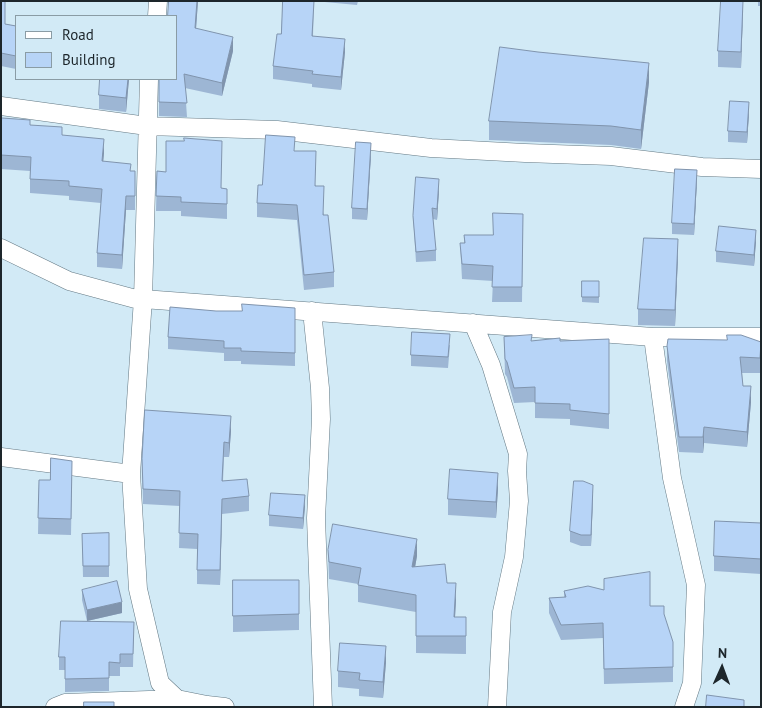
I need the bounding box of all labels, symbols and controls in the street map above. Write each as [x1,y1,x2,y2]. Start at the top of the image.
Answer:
legend [15,15,178,80]
text: Road [62,25,94,44]
text: Building [62,50,116,69]
north arrow [697,643,747,693]
text: N [718,644,727,662]

